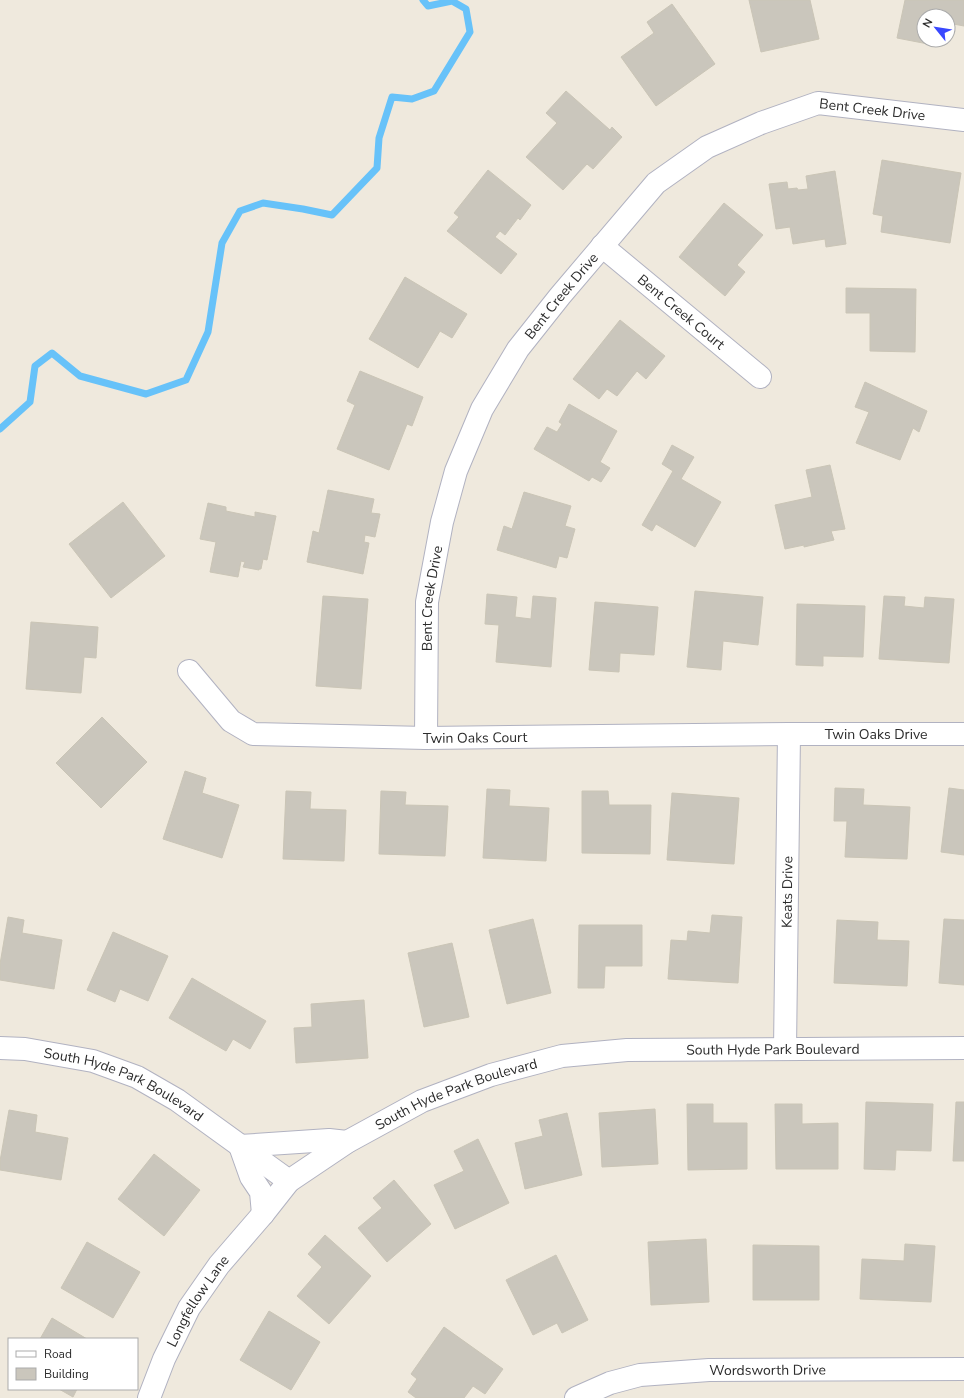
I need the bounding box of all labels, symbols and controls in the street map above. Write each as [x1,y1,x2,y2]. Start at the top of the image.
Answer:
north arrow [916,8,956,48]
text: N [919,16,936,31]
street label: Bent Creek Drive [818,94,926,125]
street label: Bent Creek Drive [520,249,603,343]
street label: Bent Creek Court [633,270,729,354]
street label: Bent Creek Drive [418,544,447,651]
street label: Twin Oaks Drive [825,725,927,744]
street label: Twin Oaks Court [423,728,528,748]
street label: Keats Drive [778,856,797,928]
street label: South Hyde Park Boulevard [686,1040,860,1060]
street label: South Hyde Park Boulevard [42,1043,207,1126]
street label: South Hyde Park Boulevard [372,1054,539,1135]
street label: Longfellow Lane [162,1251,233,1350]
legend [8,1338,138,1390]
text: Road [44,1346,72,1362]
street label: Wordsworth Drive [709,1361,826,1380]
text: Building [44,1366,89,1382]

